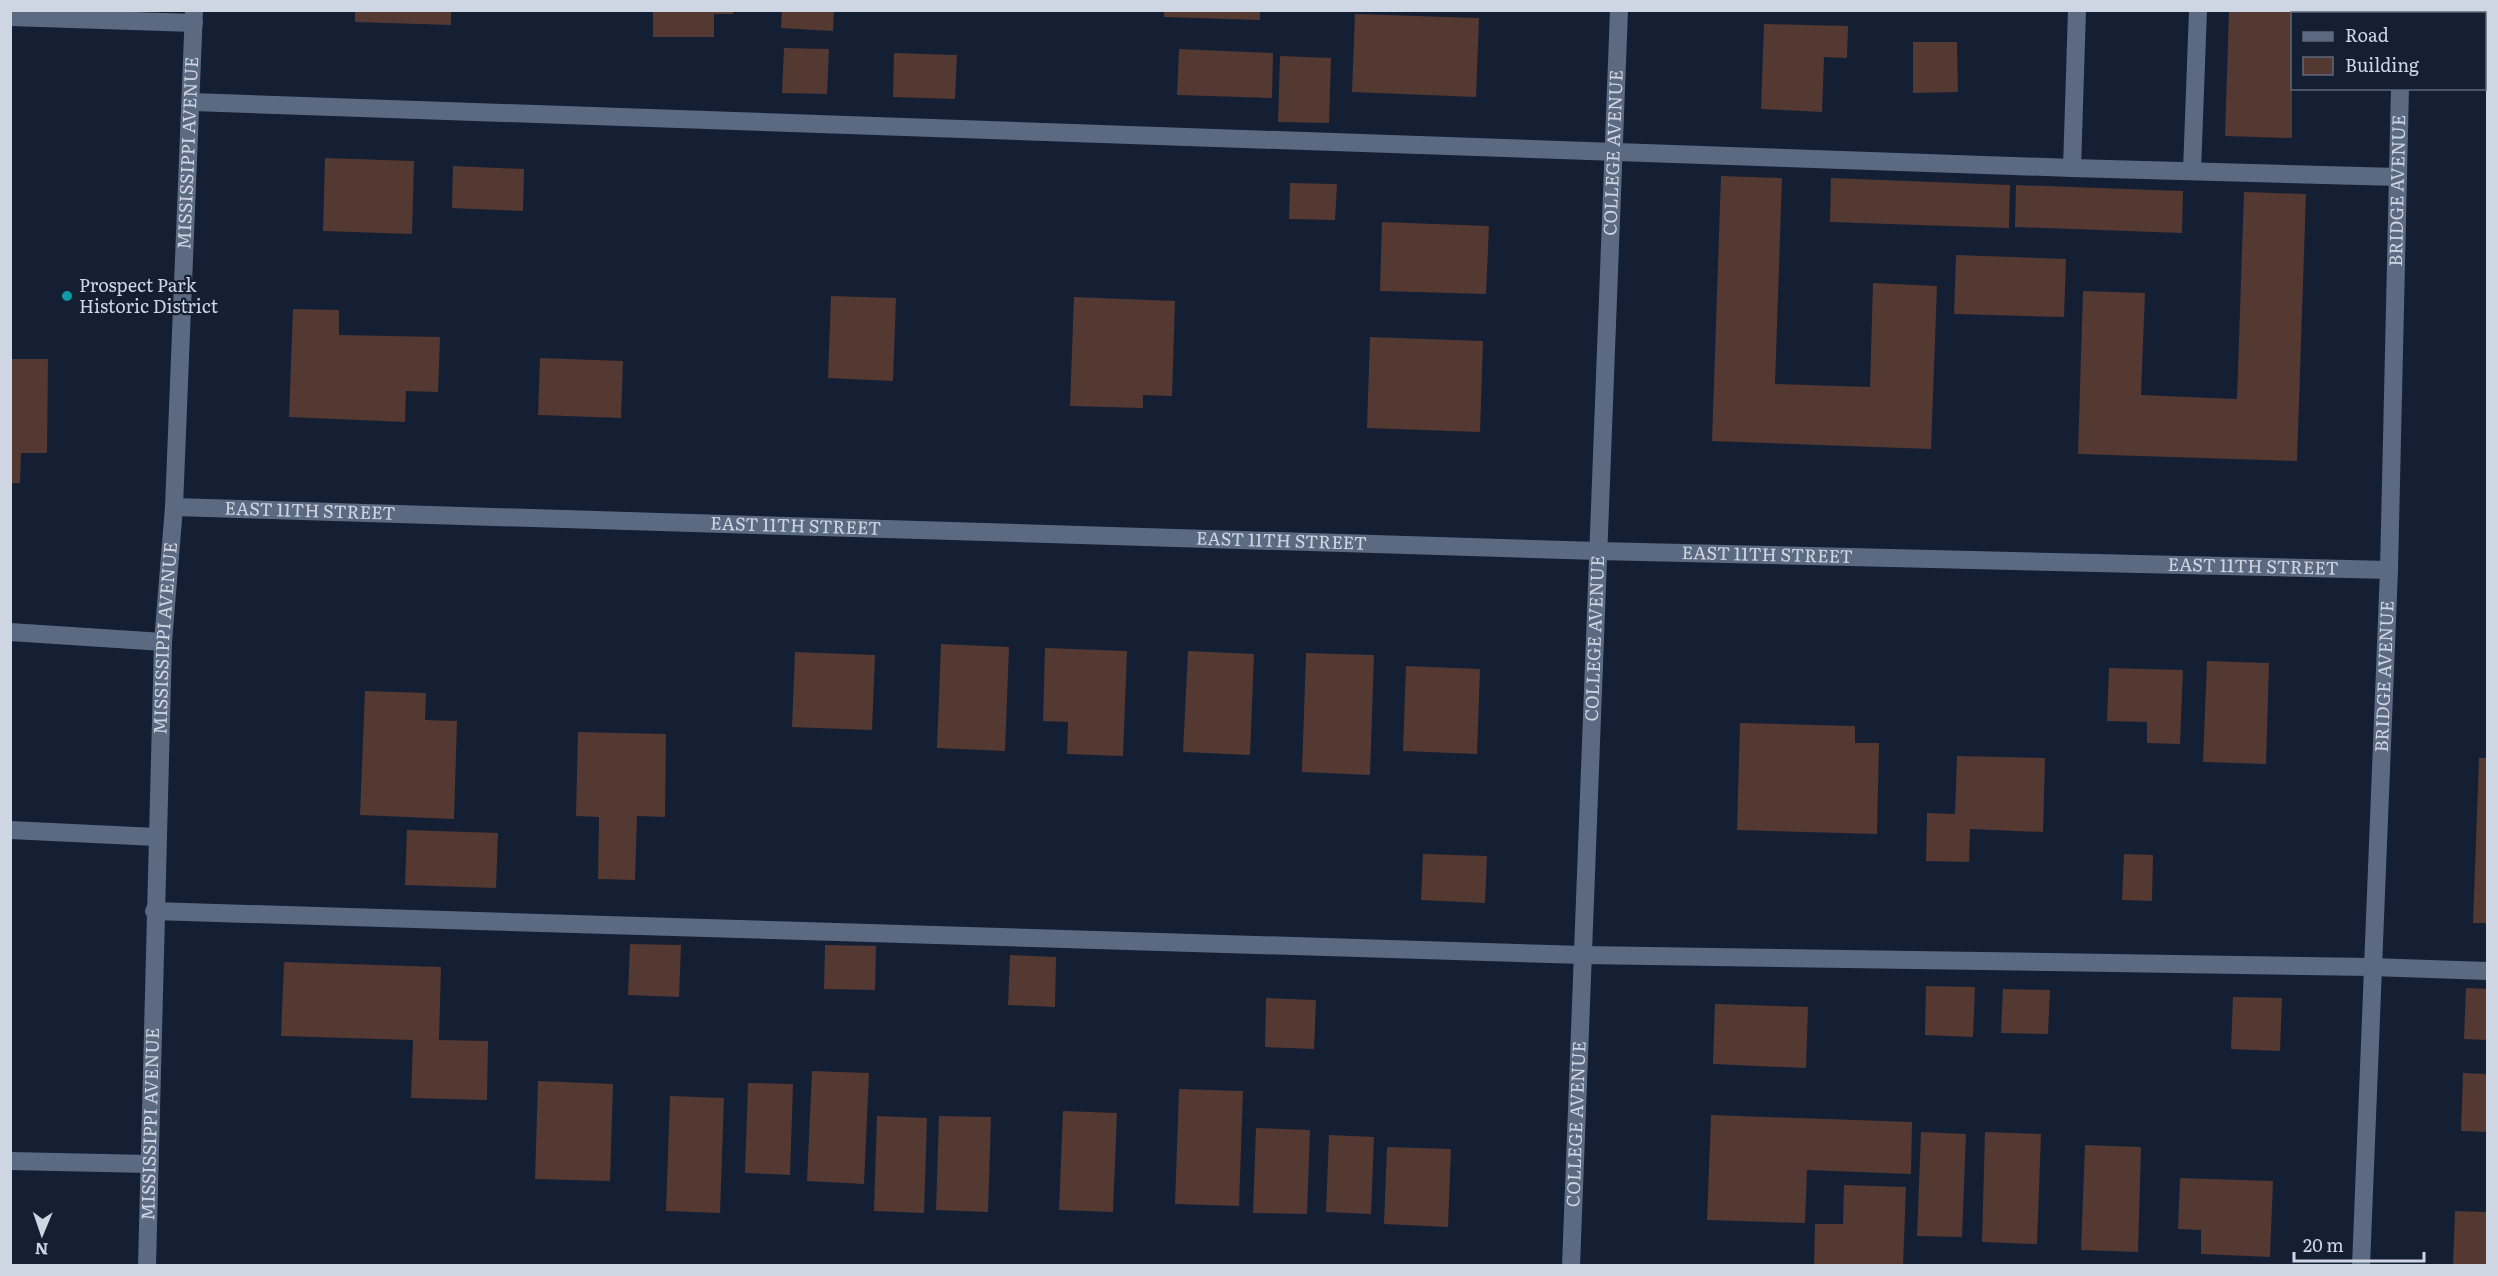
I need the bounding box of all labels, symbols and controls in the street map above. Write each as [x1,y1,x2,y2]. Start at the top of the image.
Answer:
legend [2291,12,2486,90]
text: Road [2345,21,2389,48]
text: Building [2345,51,2420,78]
street label: MISSISSIPPI AVENUE [169,56,204,250]
street label: COLLEGE AVENUE [1595,69,1629,236]
street label: BRIDGE AVENUE [2381,114,2411,267]
place label: Prospect Park Historic District [79,271,219,319]
marker: Prospect Park Historic District [60,289,74,303]
street label: EAST 11TH STREET [224,494,396,526]
street label: EAST 11TH STREET [710,509,882,541]
street label: EAST 11TH STREET [1196,524,1367,556]
street label: EAST 11TH STREET [1681,538,1853,569]
street label: MISSISSIPPI AVENUE [146,541,183,735]
street label: EAST 11TH STREET [2167,550,2339,581]
street label: COLLEGE AVENUE [1577,555,1610,722]
street label: BRIDGE AVENUE [2367,600,2400,753]
street label: MISSISSIPPI AVENUE [133,1027,165,1221]
street label: COLLEGE AVENUE [1558,1040,1592,1208]
north arrow [12,1204,72,1264]
scale bar [2294,1225,2424,1263]
text: 20 m [2303,1231,2344,1258]
text: N [34,1238,49,1262]

